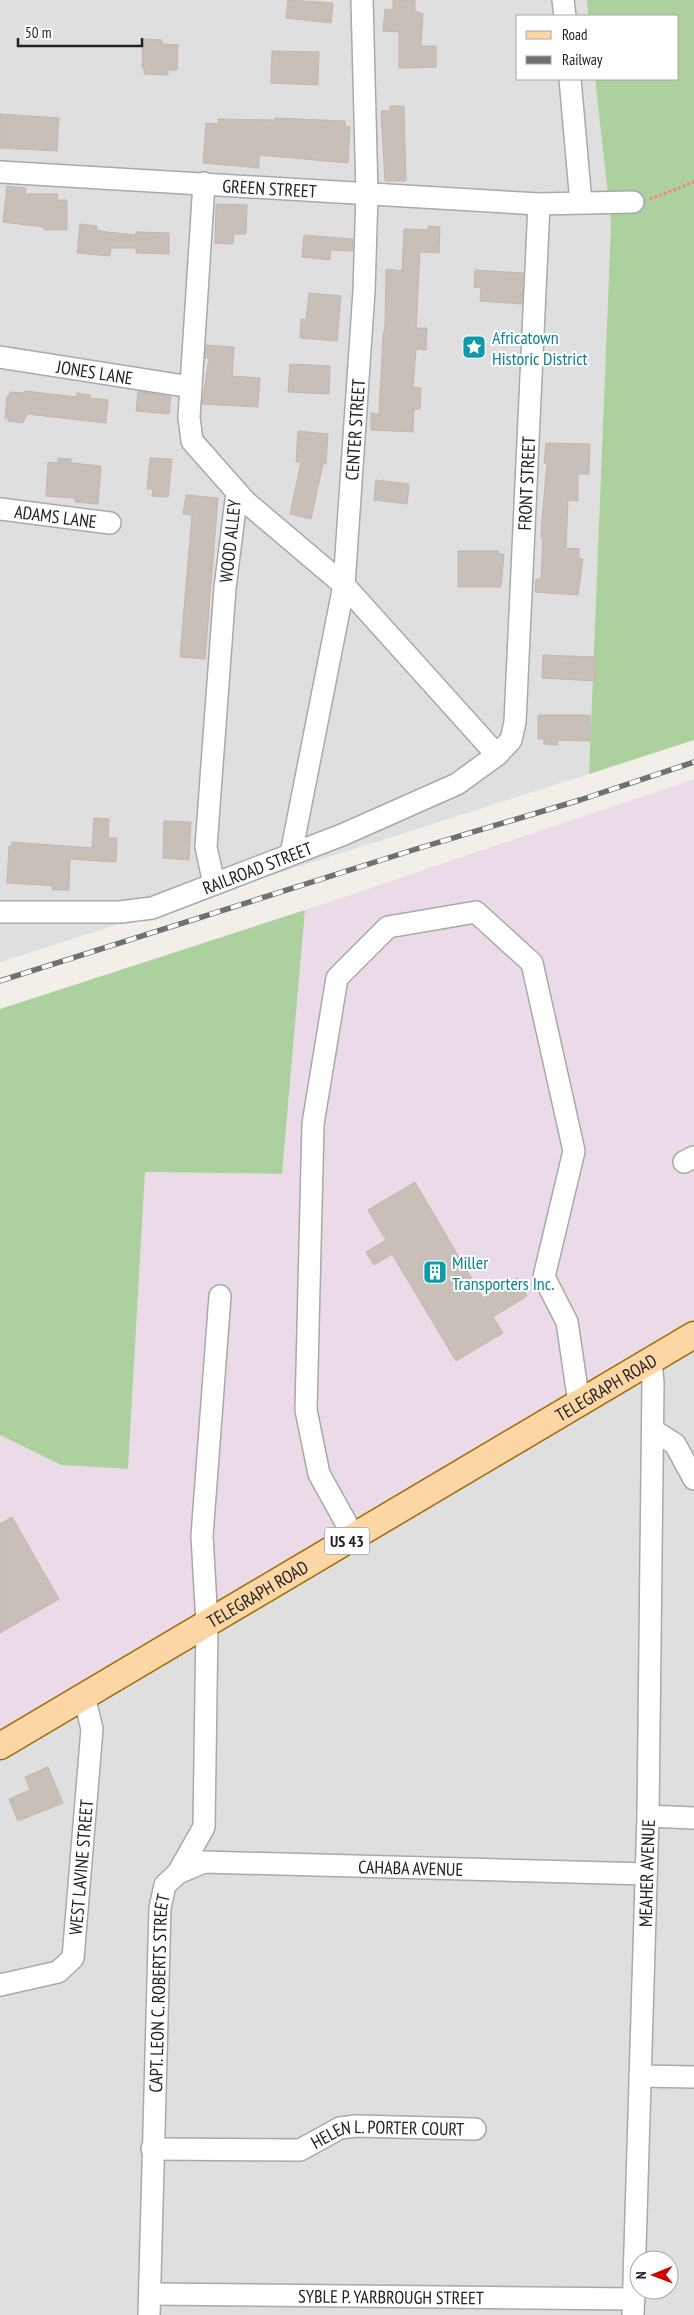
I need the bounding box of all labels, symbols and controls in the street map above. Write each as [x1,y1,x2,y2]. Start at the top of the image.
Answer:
scale bar [18,15,141,47]
legend [516,15,679,80]
text: 50 m [25,23,51,42]
text: Road [562,25,588,44]
text: Railway [562,50,603,69]
street label: GREEN STREET [222,174,317,202]
place label: Africatown Historic District [492,326,588,370]
place icon: Africatown Historic District [461,334,487,360]
street label: JONES LANE [54,354,135,389]
street label: CENTER STREET [340,378,370,481]
street label: FRONT STREET [512,436,540,531]
street label: WOOD ALLEY [214,497,246,584]
street label: ADAMS LANE [13,499,98,533]
street label: RAILROAD STREET [199,836,315,899]
place label: Miller Transporters Inc. [452,1251,554,1295]
building icon: Miller Transporters Inc. [422,1259,448,1285]
street label: TELEGRAPH ROAD [551,1348,661,1426]
road number: US 43 [324,1528,370,1554]
street label: TELEGRAPH ROAD [202,1555,312,1633]
street label: WEST LAVINE STREET [63,1799,98,1936]
street label: MEAHER AVENUE [633,1819,659,1927]
street label: CAHABA AVENUE [358,1855,463,1881]
street label: CAPT. LEON C. ROBERTS STREET [144,1892,174,2093]
street label: HELEN L. PORTER COURT [307,2114,465,2153]
north arrow [629,2250,679,2300]
text: N [632,2271,650,2279]
street label: SYBLE P. YARBROUGH STREET [298,2284,484,2309]

